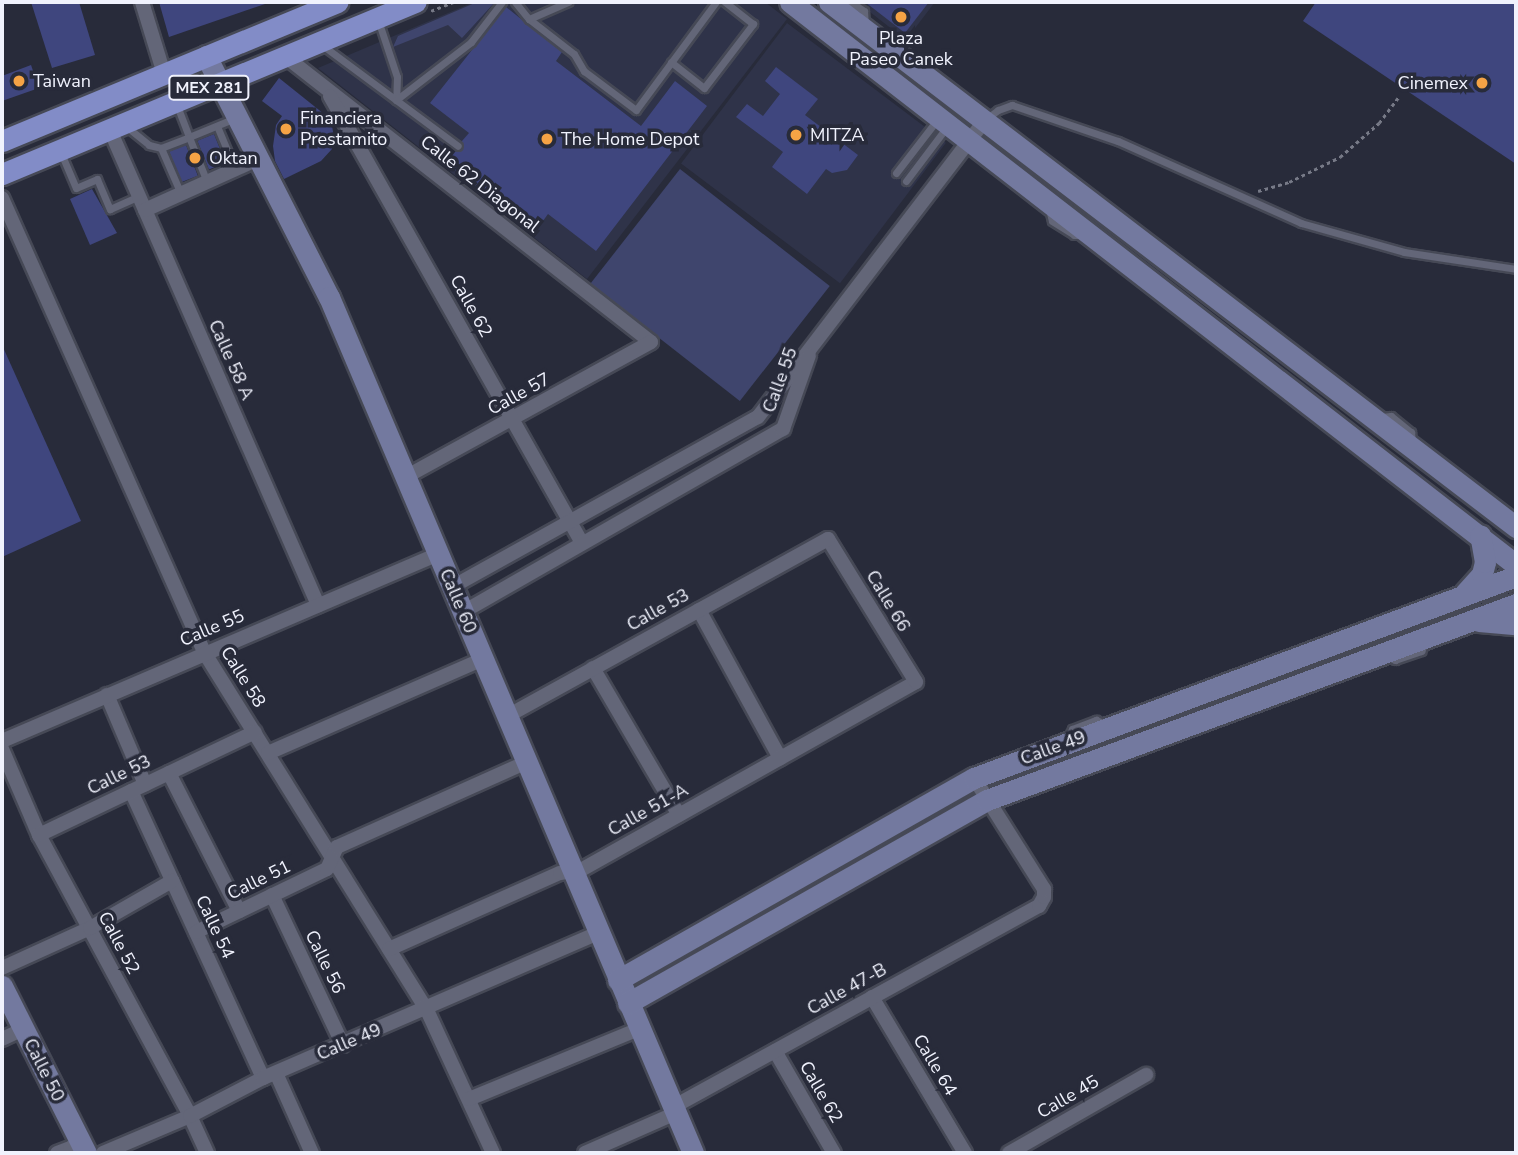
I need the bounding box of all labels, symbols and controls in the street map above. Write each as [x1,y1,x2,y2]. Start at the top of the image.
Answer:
marker: Plaza Paseo Canek [893,9,909,25]
place label: Plaza Paseo Canek [849,28,953,70]
place label: Taiwan [33,70,91,92]
place label: Cinemex [1398,72,1468,94]
marker: Taiwan [11,73,27,89]
marker: Cinemex [1474,75,1490,91]
road number: MEX 281 [167,76,251,100]
place label: Financiera Prestamito [300,108,387,150]
marker: Financiera Prestamito [278,121,294,137]
place label: MITZA [810,124,864,146]
marker: MITZA [788,127,804,143]
place label: The Home Depot [561,128,699,150]
street label: Calle 62 Diagonal [416,131,544,237]
marker: The Home Depot [539,131,555,147]
place label: Oktan [209,147,258,169]
marker: Oktan [187,150,203,166]
street label: Calle 62 [445,271,497,341]
street label: Calle 58 A [204,317,258,403]
street label: Calle 55 [758,344,802,416]
street label: Calle 57 [484,368,554,420]
street label: Calle 60 [435,566,481,636]
street label: Calle 66 [861,566,915,636]
street label: Calle 53 [623,584,693,636]
street label: Calle 55 [177,605,247,651]
street label: Calle 58 [216,643,270,711]
street label: Calle 49 [1017,726,1089,770]
street label: Calle 53 [84,750,154,800]
street label: Calle 51-A [604,779,692,841]
street label: Calle 51 [224,855,294,905]
street label: Calle 54 [191,892,239,962]
street label: Calle 52 [94,908,144,978]
street label: Calle 56 [300,927,350,997]
street label: Calle 47-B [803,958,891,1020]
street label: Calle 49 [314,1019,384,1065]
street label: Calle 64 [908,1030,962,1100]
street label: Calle 50 [19,1035,69,1105]
street label: Calle 62 [795,1057,847,1127]
street label: Calle 45 [1033,1071,1103,1123]

